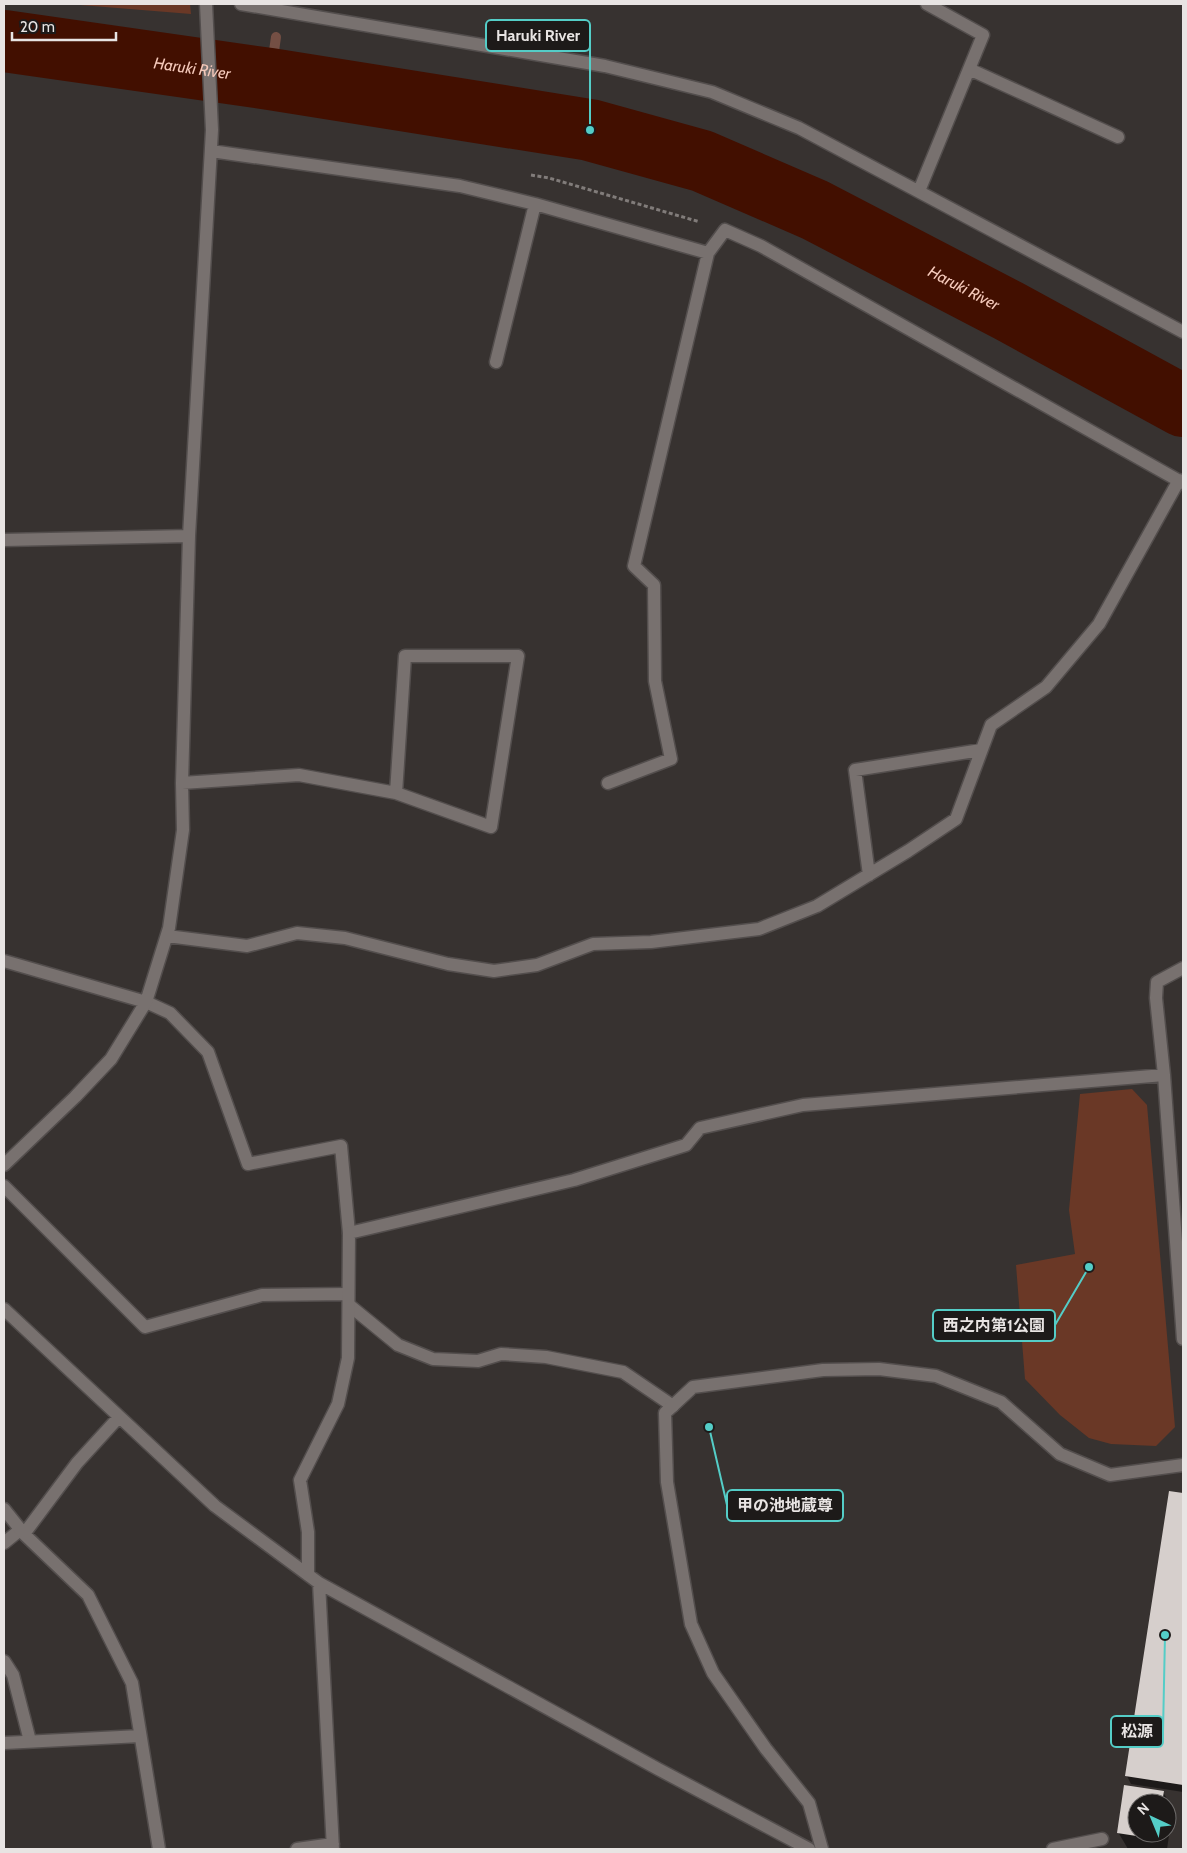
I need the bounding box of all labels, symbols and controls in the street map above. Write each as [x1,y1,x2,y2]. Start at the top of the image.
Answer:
scale bar [12,10,116,42]
text: 20 m [20,18,55,36]
callout: Haruki River [486,20,590,51]
text: Haruki River [496,26,581,45]
water label: Haruki River [152,53,233,83]
water label: Haruki River [925,261,1004,314]
callout: 西之内第1公園 [933,1310,1055,1341]
text: 西之内第1公園 [943,1316,1045,1335]
callout: 甲の池地蔵尊 [727,1490,843,1521]
text: 甲の池地蔵尊 [737,1496,833,1515]
callout: 松源 [1111,1716,1163,1747]
text: 松源 [1121,1722,1153,1741]
north arrow [1127,1793,1177,1843]
text: N [1133,1799,1153,1819]

